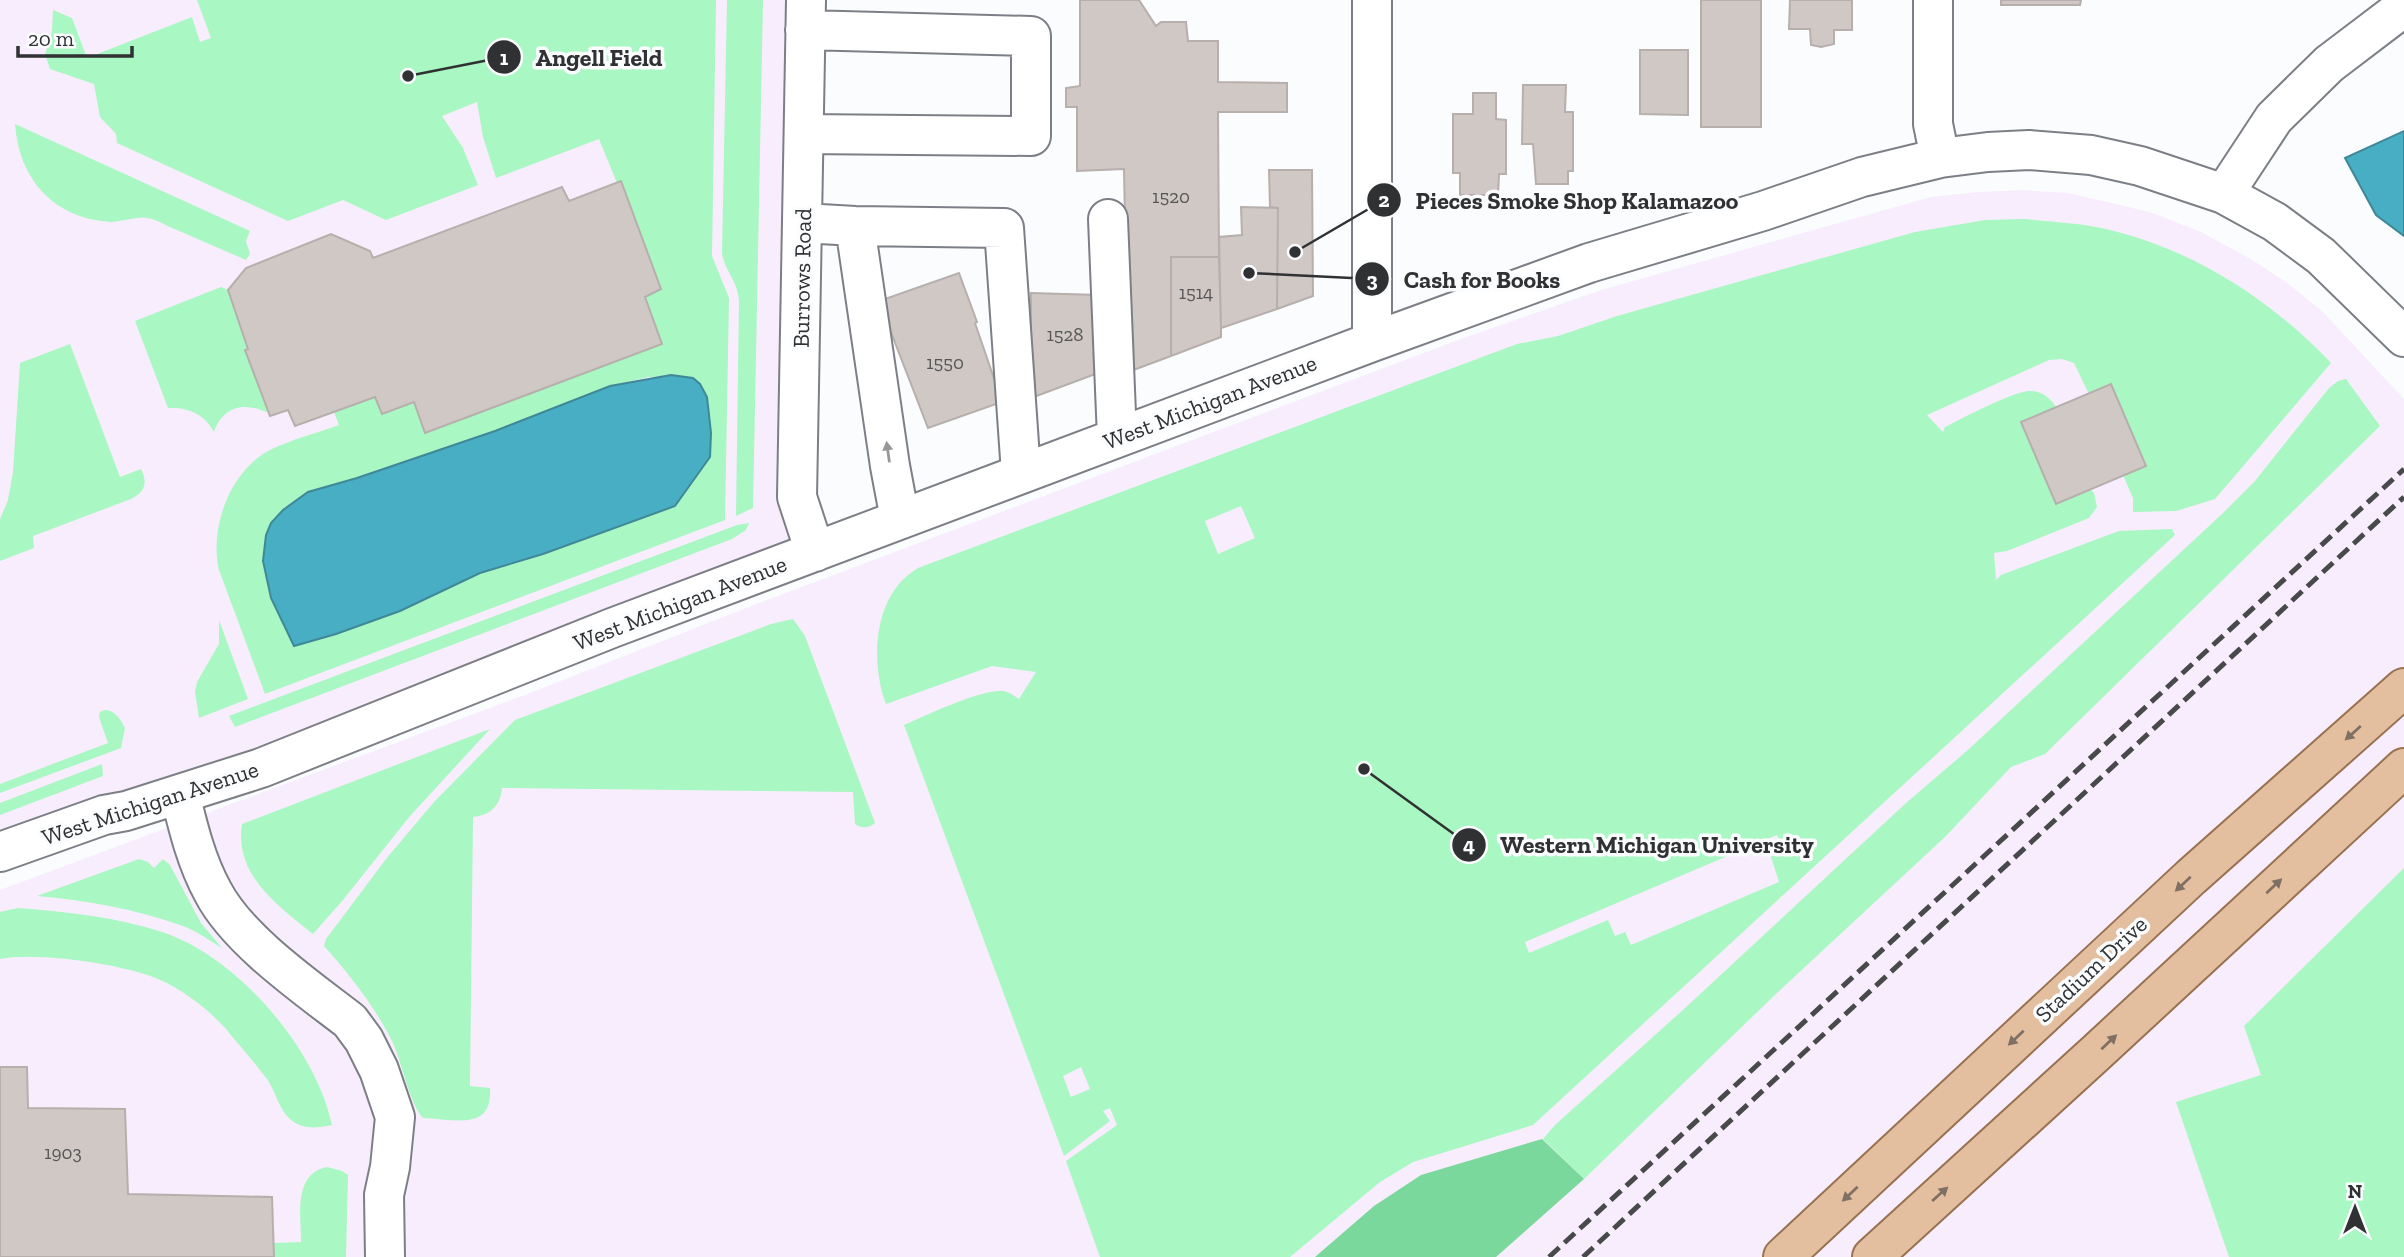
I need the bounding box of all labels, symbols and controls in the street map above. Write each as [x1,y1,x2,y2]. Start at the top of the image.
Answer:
scale bar [18,14,131,58]
text: 20 m [28,26,74,51]
callout: Angell Field [487,35,677,80]
text: Angell Field [535,43,663,72]
text: 1 [500,45,509,70]
callout: Pieces Smoke Shop Kalamazoo [1366,178,1752,223]
house number: 1520 [1152,185,1190,208]
text: Pieces Smoke Shop Kalamazoo [1416,186,1739,215]
text: 2 [1378,187,1390,212]
street label: Burrows Road [787,207,817,348]
callout: Cash for Books [1355,257,1575,302]
text: Cash for Books [1404,265,1560,294]
text: 3 [1366,267,1378,292]
house number: 1514 [1179,281,1213,304]
house number: 1528 [1046,323,1084,346]
street label: West Michigan Avenue [1099,348,1321,456]
house number: 1550 [926,351,964,374]
one-way arrow [882,441,893,463]
street label: West Michigan Avenue [569,549,791,657]
one-way arrow [2344,725,2362,741]
street label: West Michigan Avenue [38,755,262,851]
callout: Western Michigan University [1452,822,1828,867]
text: Western Michigan University [1500,830,1814,859]
text: 4 [1463,832,1475,857]
one-way arrow [2175,876,2192,892]
one-way arrow [2266,877,2283,894]
street label: Stadium Drive [2029,910,2153,1028]
one-way arrow [2008,1030,2025,1046]
one-way arrow [2100,1034,2117,1050]
house number: 1903 [44,1141,82,1164]
north arrow [2320,1173,2390,1243]
text: N [2348,1180,2362,1203]
one-way arrow [1841,1186,1859,1202]
one-way arrow [1931,1187,1948,1203]

